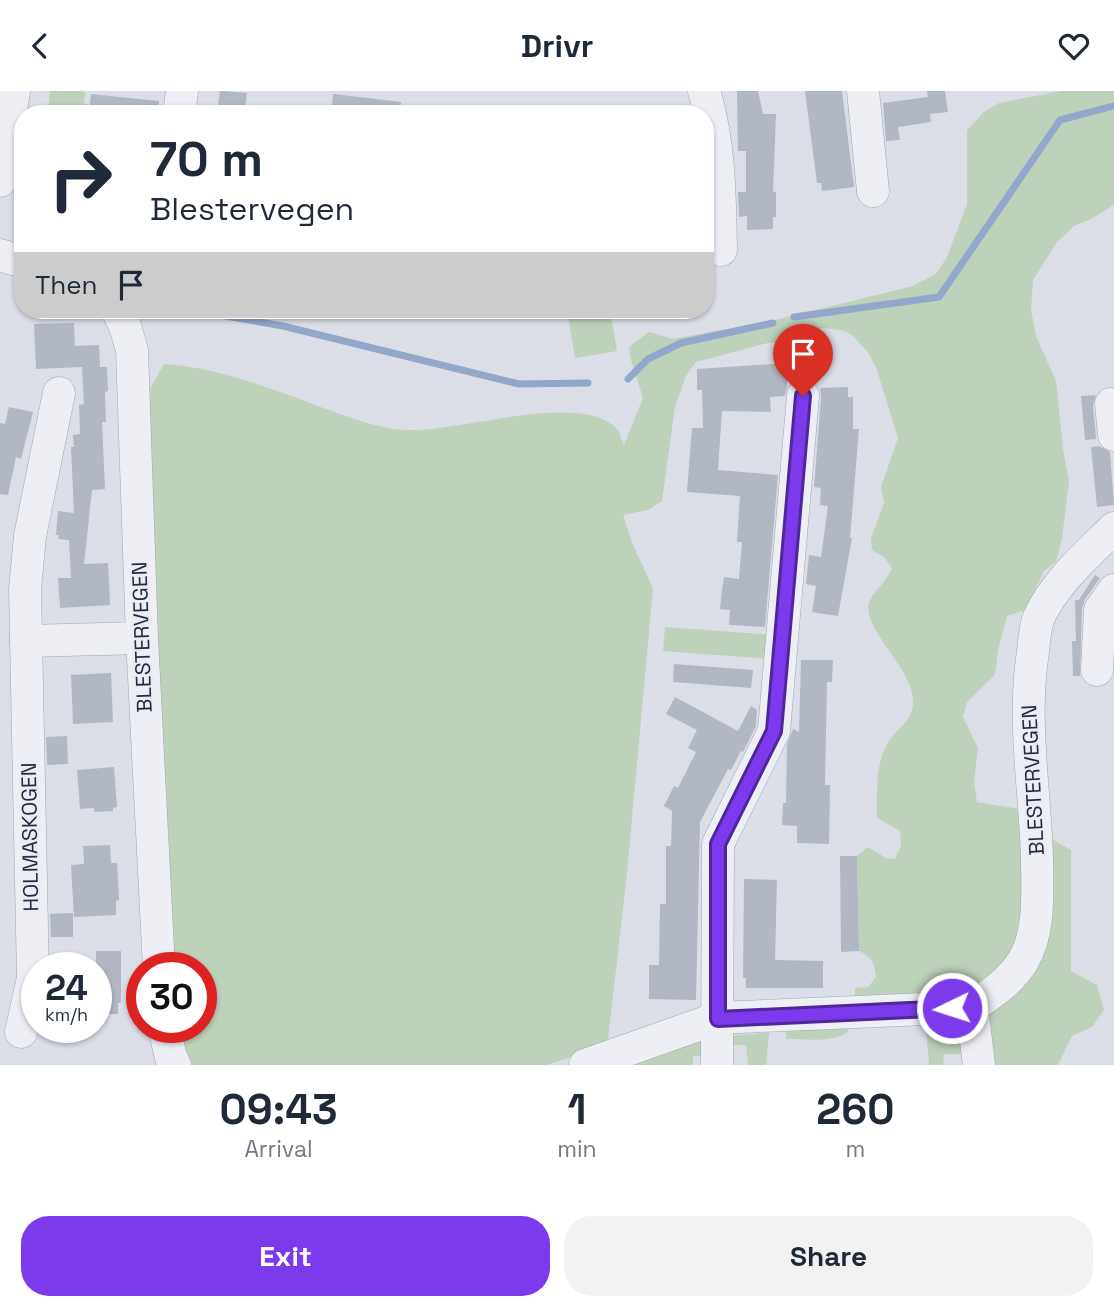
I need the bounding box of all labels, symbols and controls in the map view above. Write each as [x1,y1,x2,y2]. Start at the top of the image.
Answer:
text: Drivr [521,26,593,66]
icon: back [21,27,59,65]
icon: heart [1055,27,1093,65]
text: 70 m [150,128,263,190]
icon: right [35,133,126,224]
text: Blestervegen [150,189,354,229]
icon: arrive [112,266,150,304]
text: Then [35,268,98,302]
pin [773,324,833,396]
icon: arrive [784,335,822,373]
street label: BLESTERVEGEN [125,561,158,713]
street label: BLESTERVEGEN [1015,704,1050,856]
street label: HOLMASKOGEN [15,762,44,912]
speed limit sign: 30 [126,952,217,1043]
text: 24 [45,966,88,1010]
position arrow [915,971,989,1045]
text: km/h [45,1003,88,1026]
text: 09:43 [220,1083,338,1136]
text: 1 [567,1083,586,1136]
text: 260 [816,1083,894,1136]
text: Arrival [244,1134,313,1164]
text: min [557,1134,597,1164]
text: m [845,1134,865,1164]
button: Exit [21,1216,550,1296]
button: Share [564,1216,1093,1296]

